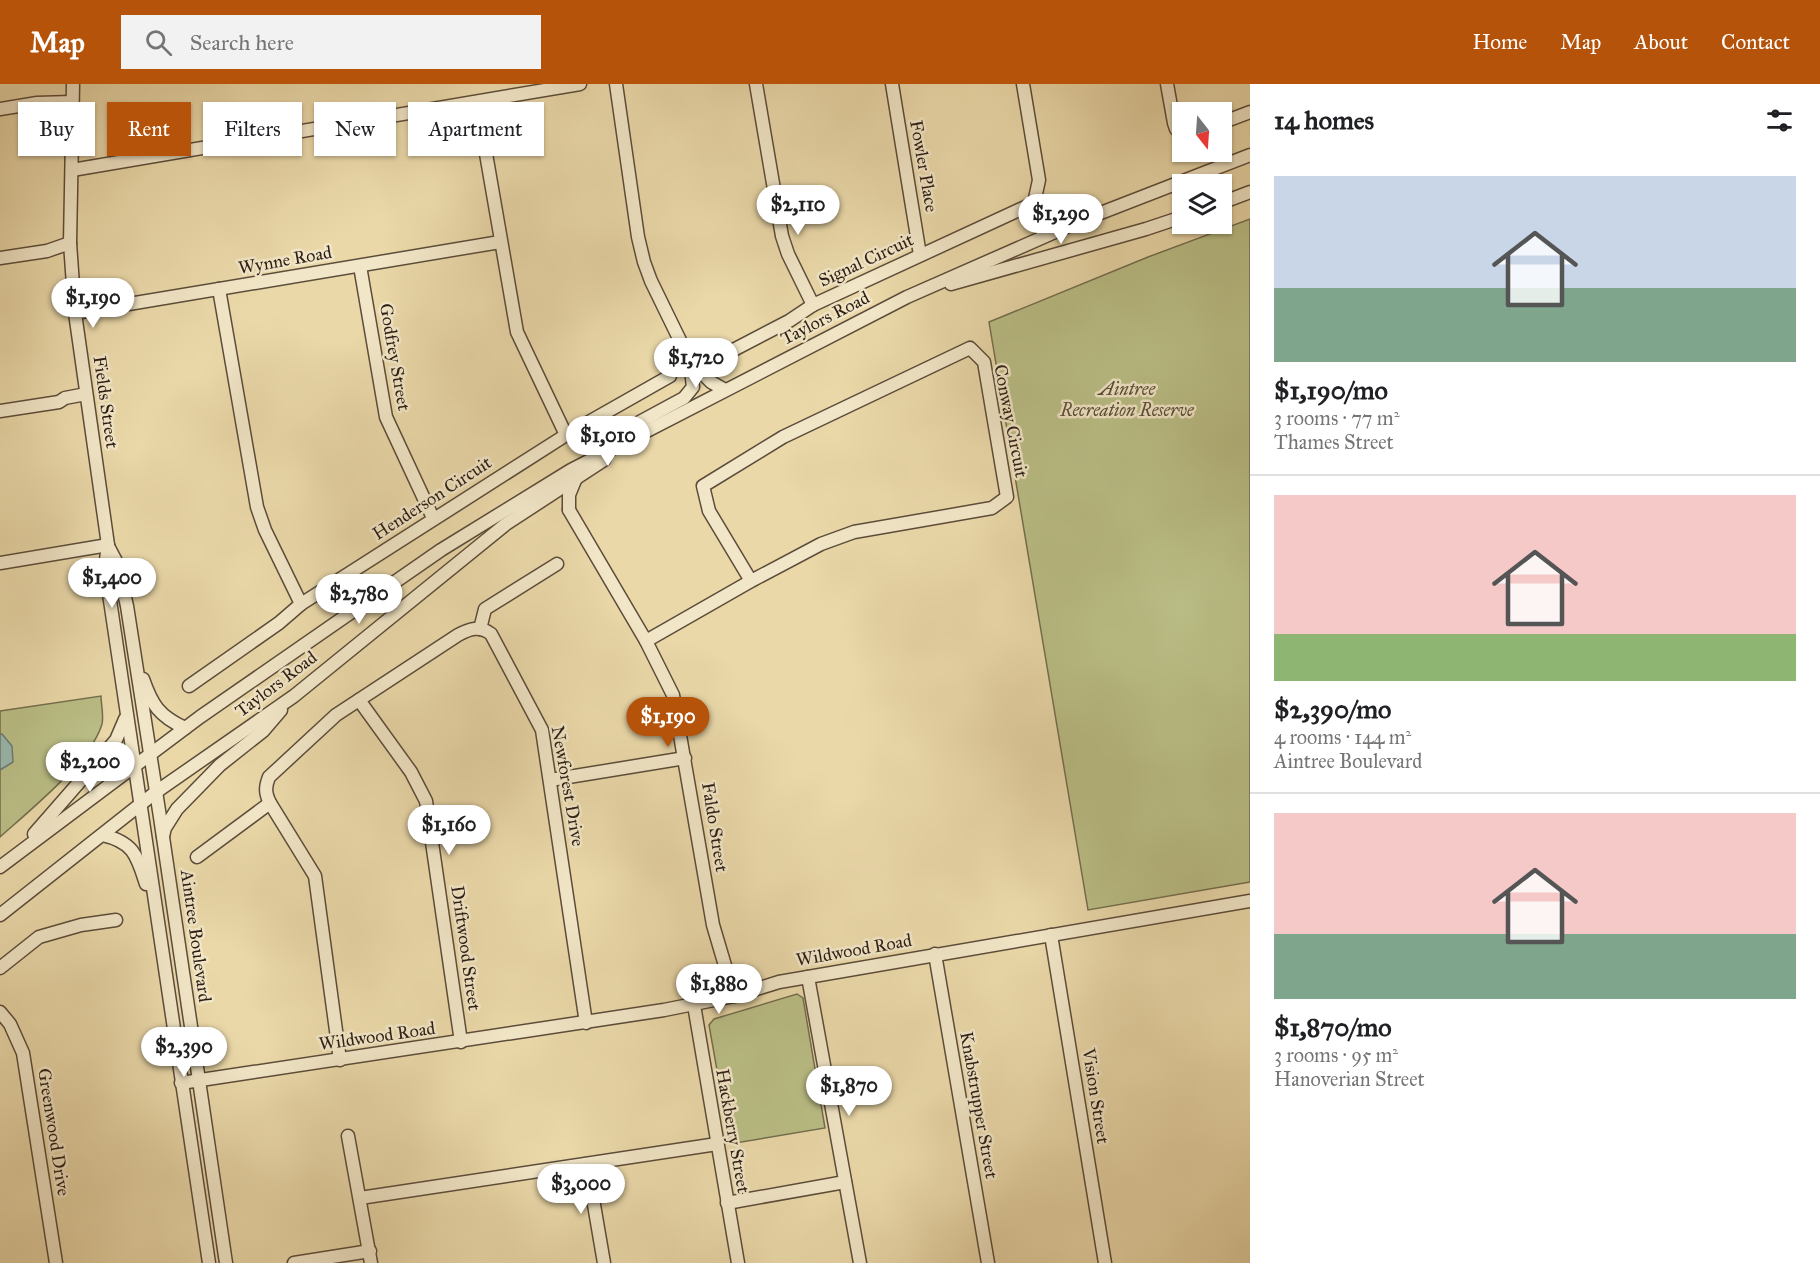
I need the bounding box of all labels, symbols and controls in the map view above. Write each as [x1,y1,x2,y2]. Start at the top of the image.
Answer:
search box [121,15,541,69]
text: Map [30,25,85,60]
icon: search [142,26,175,59]
text: Search here [190,29,294,56]
text: Home [1472,29,1527,55]
text: Map [1560,29,1601,55]
text: About [1634,29,1688,55]
text: Contact [1721,29,1790,55]
chip: Buy [18,102,95,156]
chip: Rent [107,102,191,156]
chip: Filters [203,102,302,156]
chip: New [314,102,396,156]
chip: Apartment [408,102,544,156]
north arrow [1172,102,1232,162]
map controls [1172,102,1232,234]
text: 14 homes [1274,104,1374,136]
icon: filters [1763,104,1796,137]
street label: Fowler Place [905,118,943,214]
button: layers [1172,174,1232,234]
pin: $2,110 [749,185,847,236]
text: $2,110 [771,192,825,216]
pin: $1,290 [1012,194,1110,245]
text: $1,290 [1032,201,1090,225]
icon: home [1481,215,1589,323]
street label: Signal Circuit [815,228,918,292]
street label: Wynne Road [237,241,333,279]
pin: $1,190 [44,278,142,329]
text: $1,190 [65,285,121,309]
street label: Taylors Road [777,286,873,350]
street label: Godfrey Street [375,302,415,413]
pin: $1,720 [647,338,745,389]
text: $1,720 [668,345,724,369]
street label: Fields Street [89,354,123,450]
street label: Conway Circuit [989,363,1033,480]
text: $1,190/mo [1274,374,1388,406]
park label: Aintree Recreation Reserve [1059,378,1195,421]
text: 3 rooms · 77 m² [1274,406,1399,430]
pin: $1,010 [559,416,657,467]
text: $1,010 [580,423,636,447]
text: Thames Street [1274,430,1394,454]
street label: Henderson Circuit [368,451,496,545]
icon: home [1481,534,1589,642]
pin: $1,400 [63,558,161,609]
text: $1,400 [82,565,142,589]
pin: $2,780 [310,574,408,625]
text: $2,780 [329,581,389,605]
street label: Taylors Road [231,646,321,722]
text: $2,390/mo [1274,693,1391,725]
pin: $1,190 [619,697,717,748]
text: $1,190 [640,704,696,728]
street label: Newforest Drive [547,724,589,848]
text: 4 rooms · 144 m² [1274,725,1411,749]
pin: $2,200 [41,742,139,793]
text: $2,200 [60,749,120,773]
text: Aintree Boulevard [1274,749,1422,773]
street label: Faldo Street [697,781,733,874]
pin: $1,160 [400,805,498,856]
text: $1,160 [422,812,476,836]
icon: home [1481,852,1589,960]
street label: Aintree Boulevard [176,867,216,1004]
street label: Driftwood Street [446,884,486,1013]
street label: Wildwood Road [794,929,914,971]
pin: $1,880 [670,964,768,1015]
text: $1,880 [690,971,748,995]
text: $1,870/mo [1274,1011,1391,1043]
street label: Wildwood Road [317,1017,437,1055]
pin: $2,390 [135,1027,233,1078]
street label: Knabstrupper Street [955,1030,1003,1181]
text: $2,390 [155,1034,213,1058]
text: 3 rooms · 95 m² [1274,1043,1398,1067]
street label: Vision Street [1077,1046,1115,1146]
pin: $1,870 [800,1066,898,1117]
street label: Greenwood Drive [33,1067,75,1197]
street label: Hackberry Street [711,1067,755,1196]
text: Hanoverian Street [1274,1067,1425,1091]
text: $1,870 [820,1073,878,1097]
pin: $3,000 [532,1164,630,1215]
text: $3,000 [551,1171,611,1195]

